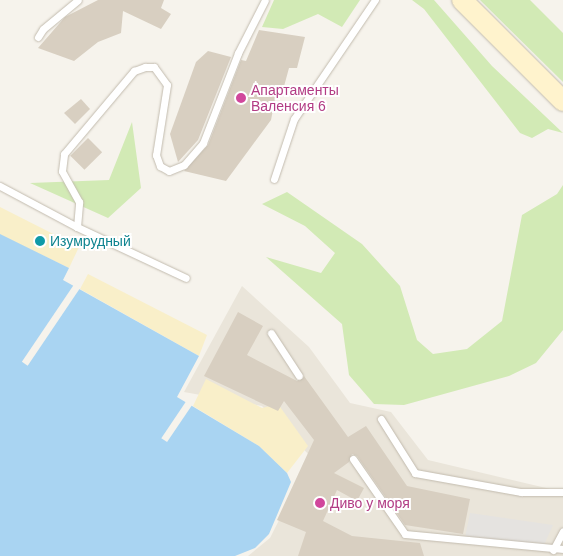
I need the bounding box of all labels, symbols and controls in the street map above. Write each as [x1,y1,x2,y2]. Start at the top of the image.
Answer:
place label: Апартаменты Валенсия 6 [251,82,339,114]
marker: Апартаменты Валенсия 6 [235,92,247,104]
place label: Изумрудный [50,233,131,249]
marker: Изумрудный [34,235,46,247]
place label: Диво у моря [330,495,410,511]
marker: Диво у моря [314,497,326,509]

